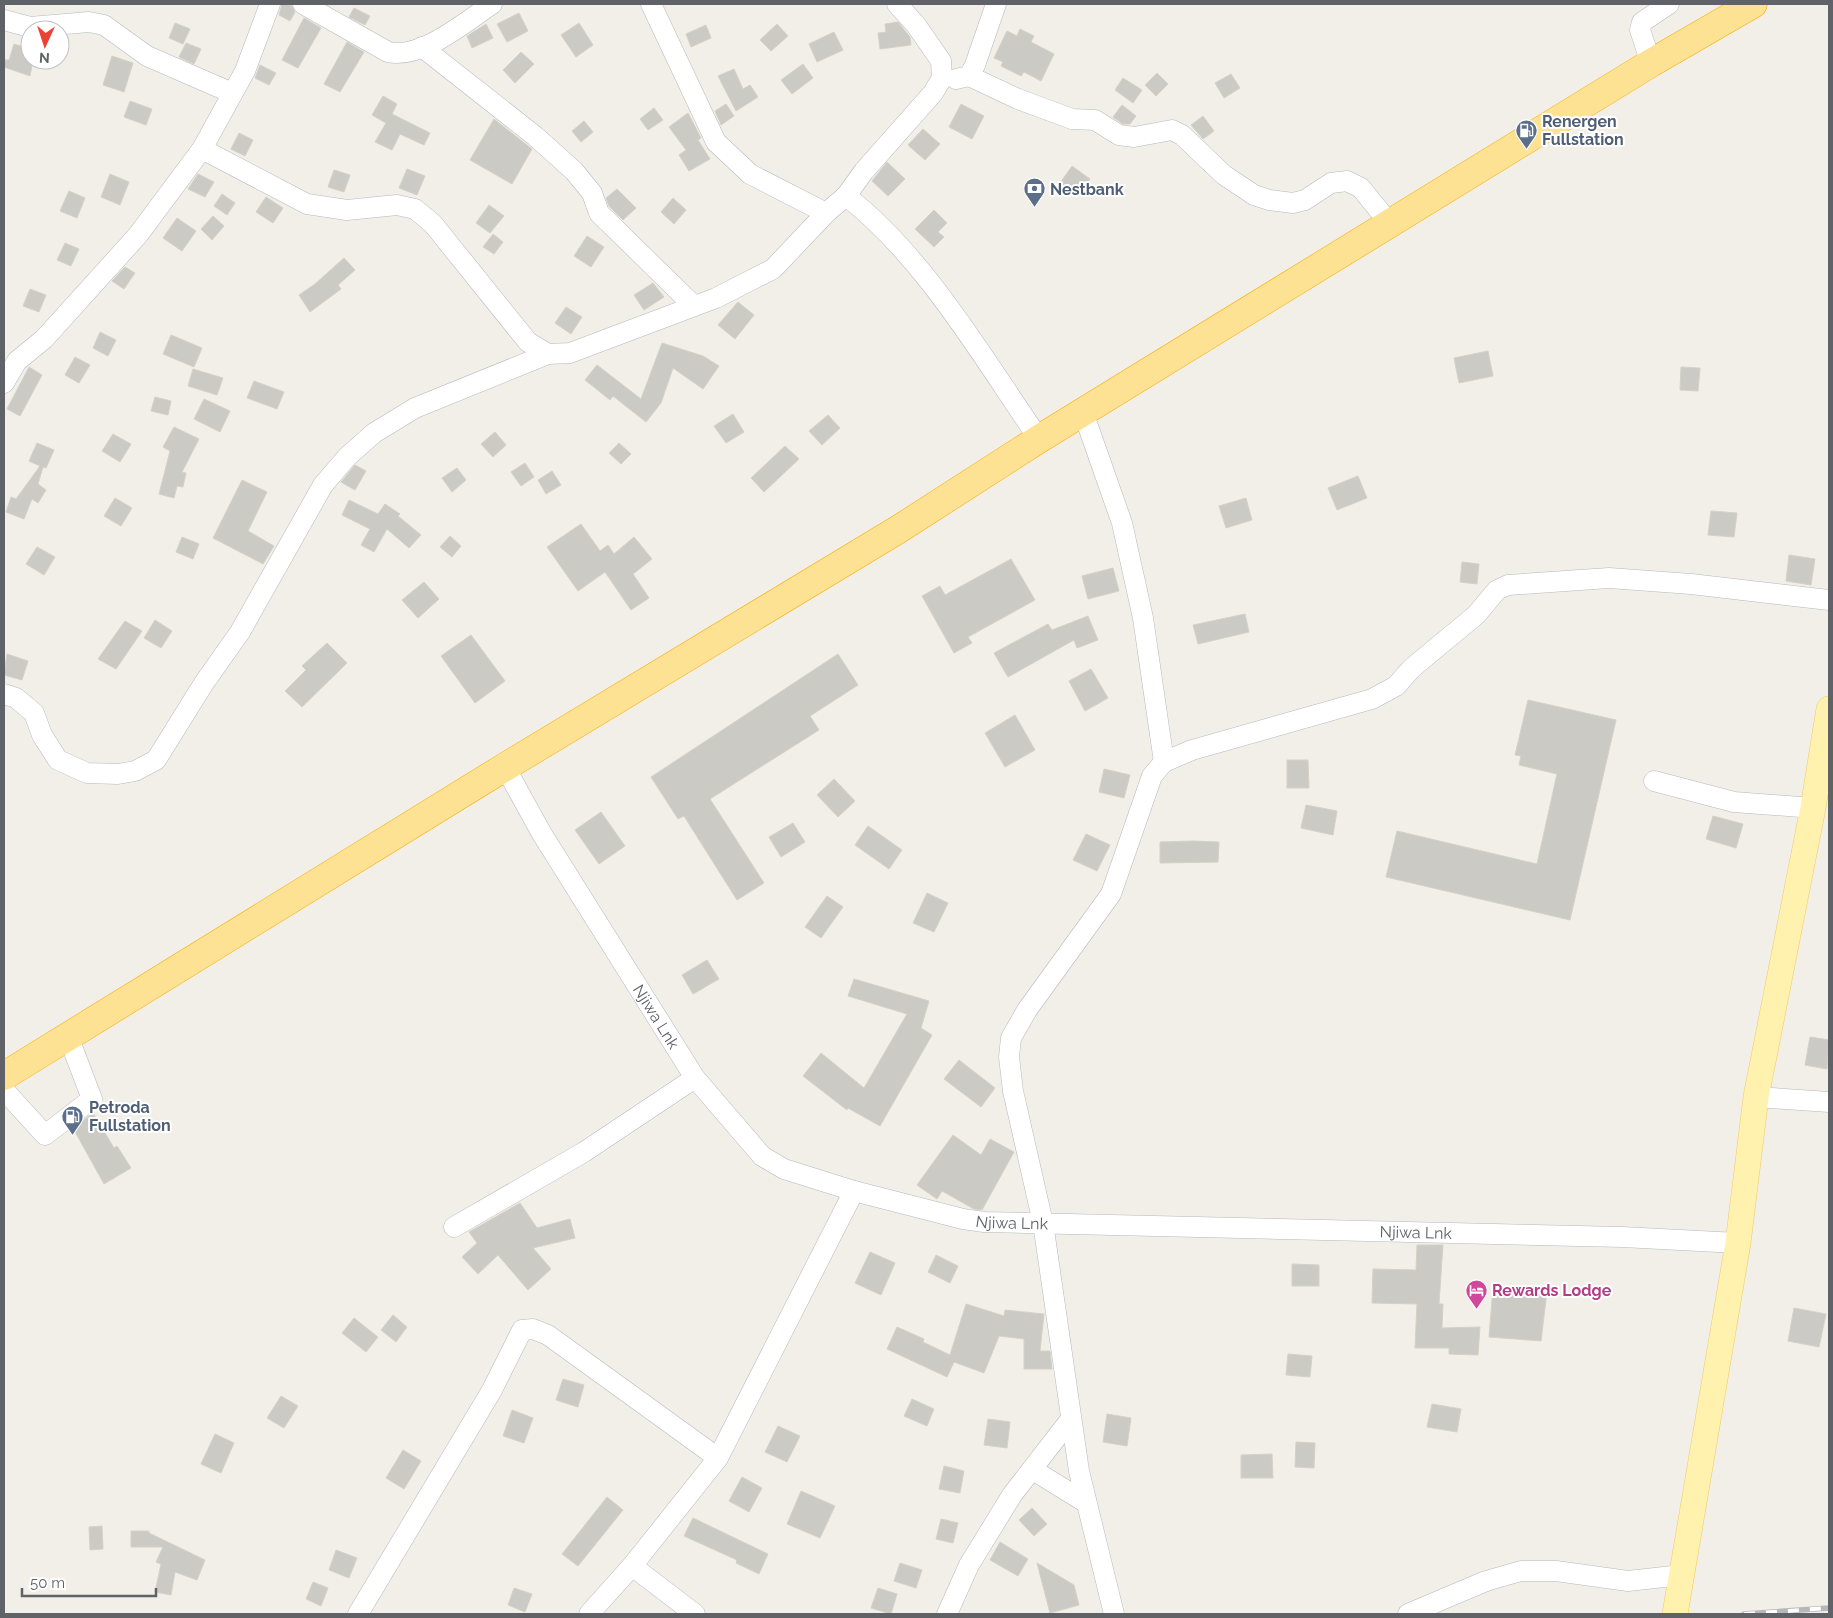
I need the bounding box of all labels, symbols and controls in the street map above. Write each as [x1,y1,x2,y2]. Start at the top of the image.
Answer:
north arrow [20,20,70,70]
text: N [39,50,50,66]
place label: Renergen Fullstation [1542,112,1624,149]
fuel station icon: Renergen Fullstation [1514,118,1538,149]
bank icon: Nestbank [1022,177,1046,208]
place label: Nestbank [1050,180,1124,199]
street label: Njiwa Lnk [629,981,684,1053]
place label: Petroda Fullstation [89,1098,171,1135]
fuel station icon: Petroda Fullstation [61,1104,85,1135]
street label: Njiwa Lnk [975,1211,1049,1233]
street label: Njiwa Lnk [1379,1222,1453,1243]
hotel icon: Rewards Lodge [1464,1278,1488,1309]
place label: Rewards Lodge [1492,1281,1612,1300]
scale bar [22,1566,156,1598]
text: 50 m [30,1574,65,1592]

